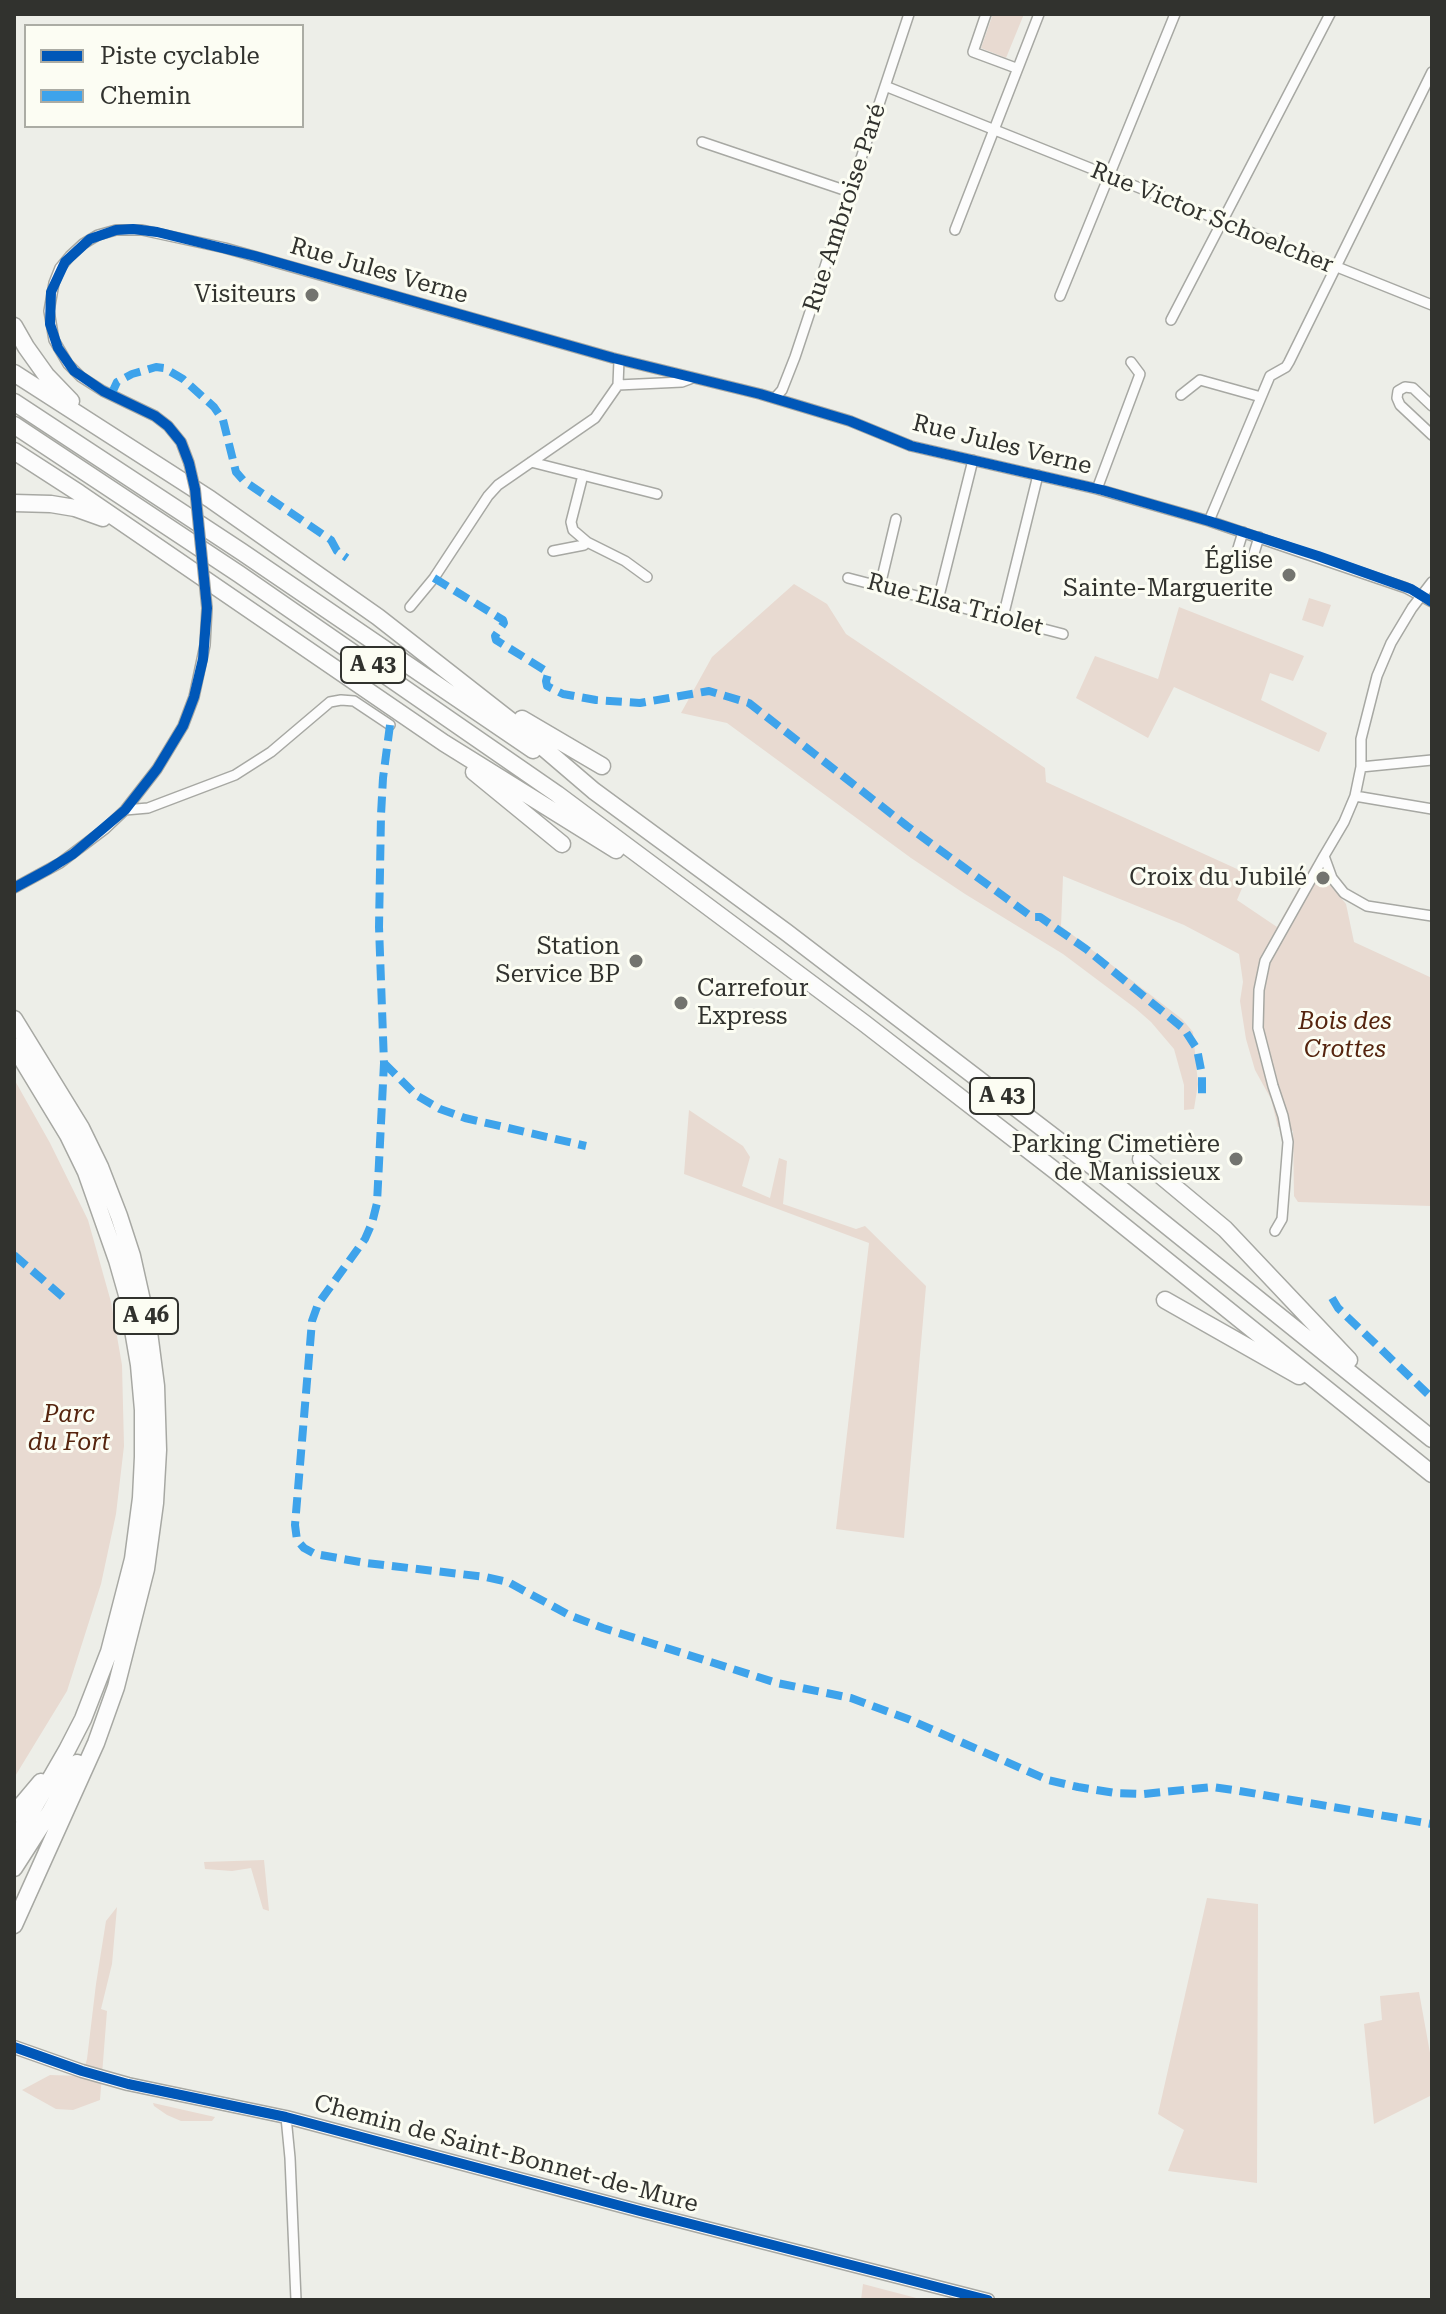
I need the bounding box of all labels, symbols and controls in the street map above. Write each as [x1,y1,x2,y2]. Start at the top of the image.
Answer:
legend [24,24,304,128]
text: Piste cyclable [100,42,260,70]
text: Chemin [100,82,191,110]
street label: Rue Ambroise Paré [798,100,892,316]
street label: Rue Victor Schoelcher [1087,156,1337,280]
street label: Rue Jules Verne [287,232,471,310]
place label: Visiteurs [194,281,296,309]
marker: Visiteurs [303,286,321,304]
street label: Rue Jules Verne [909,409,1095,481]
place label: Église Sainte-Marguerite [1063,547,1273,603]
marker: Église Sainte-Marguerite [1280,566,1298,584]
street label: Rue Elsa Triolet [864,568,1046,642]
road number: A 43 [341,647,405,683]
place label: Croix du Jubilé [1129,864,1307,892]
marker: Croix du Jubilé [1314,869,1332,887]
place label: Station Service BP [495,933,620,989]
marker: Station Service BP [627,952,645,970]
place label: Carrefour Express [697,975,809,1031]
marker: Carrefour Express [672,994,690,1012]
park label: Bois des Crottes [1298,1008,1392,1064]
road number: A 43 [970,1078,1034,1114]
place label: Parking Cimetière de Manissieux [1012,1131,1220,1187]
marker: Parking Cimetière de Manissieux [1227,1150,1245,1168]
road number: A 46 [114,1298,178,1334]
park label: Parc du Fort [28,1401,110,1457]
street label: Chemin de Saint-Bonnet-de-Mure [311,2089,701,2219]

